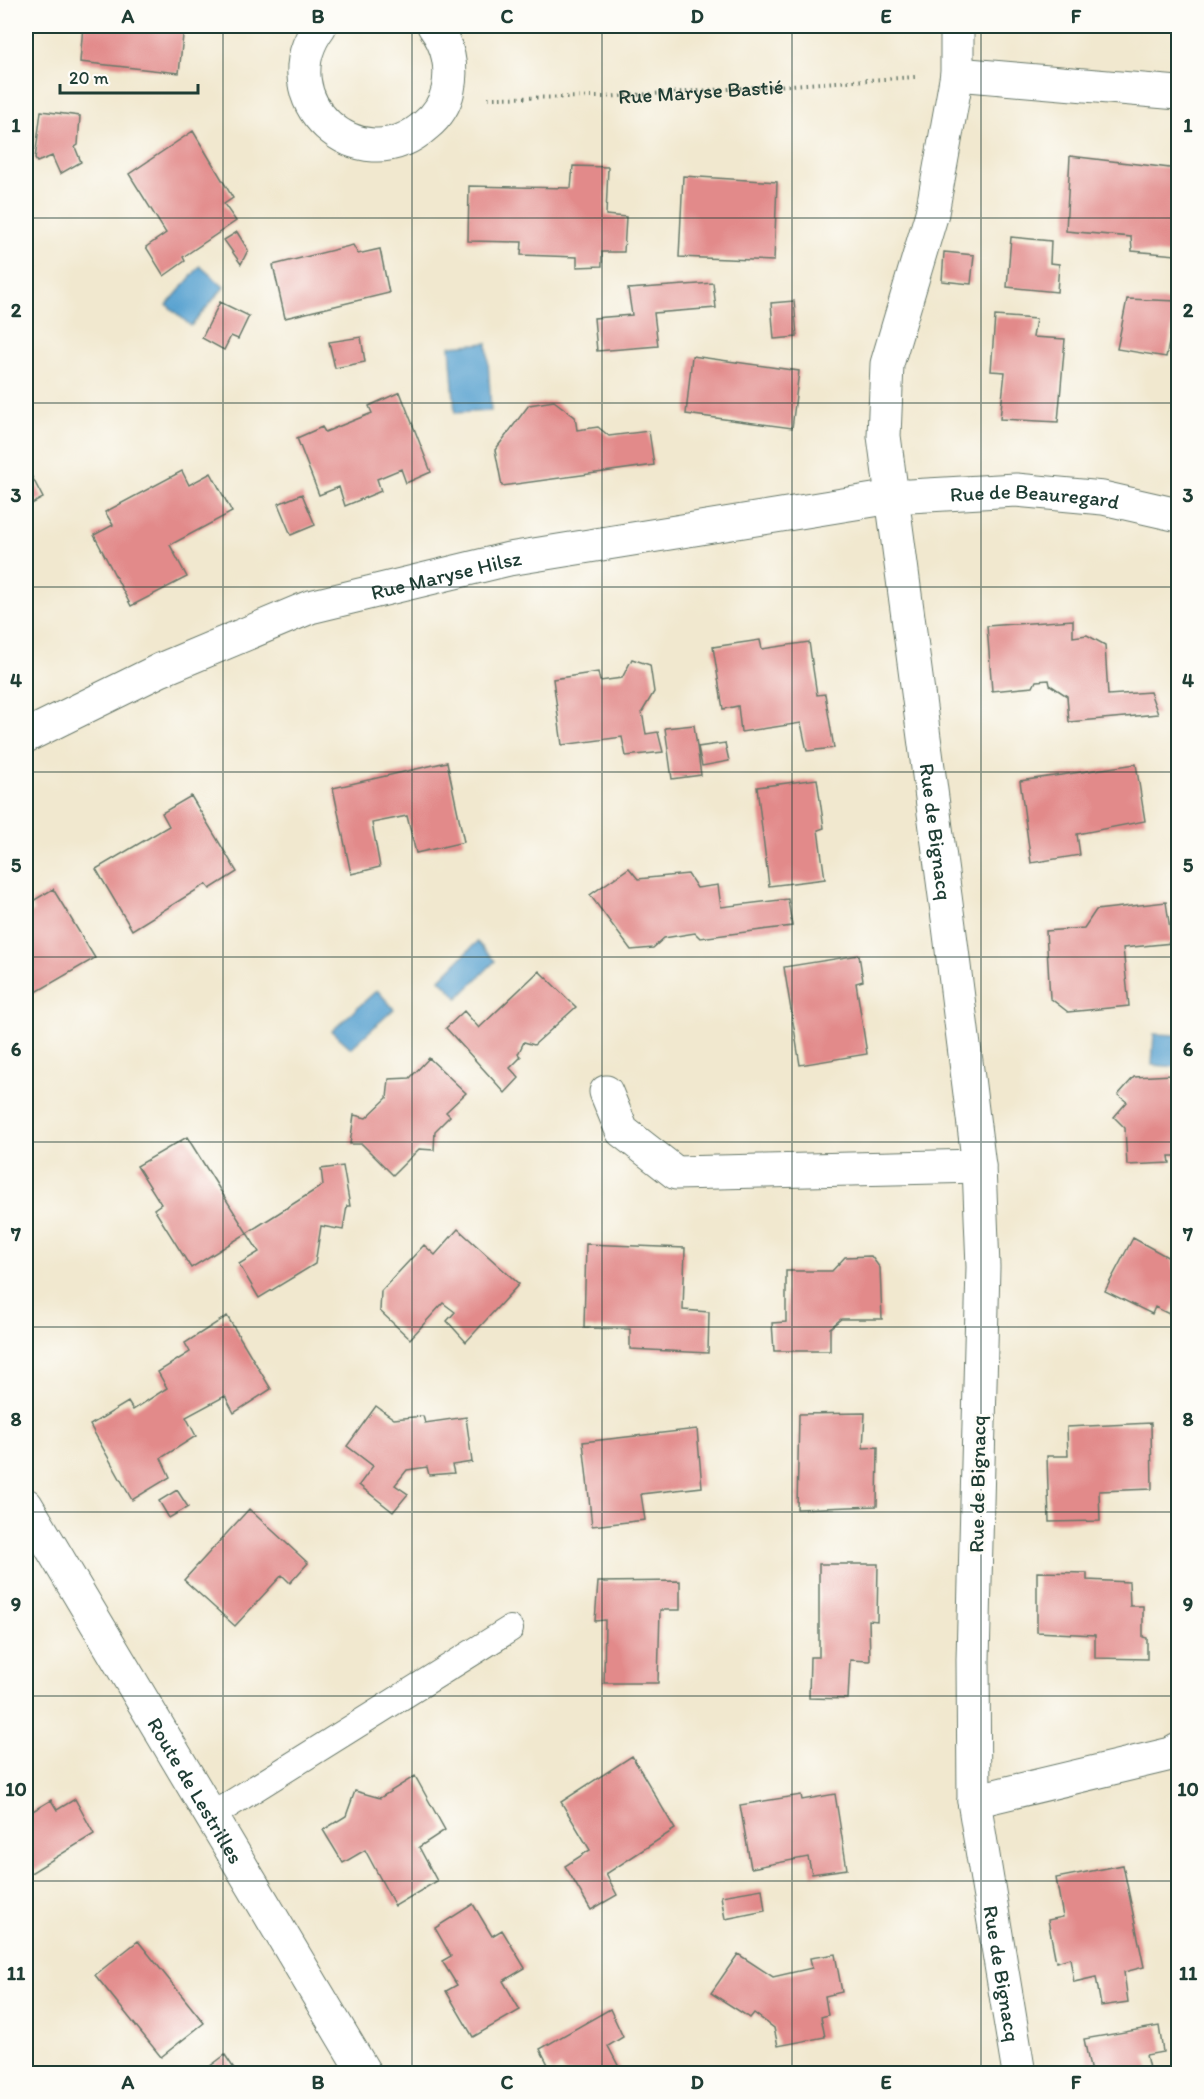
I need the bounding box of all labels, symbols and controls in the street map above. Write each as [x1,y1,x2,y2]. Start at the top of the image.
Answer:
text: A [121,4,135,28]
text: B [312,4,325,28]
text: C [501,4,514,28]
text: D [690,4,704,28]
text: E [880,4,892,28]
text: F [1071,4,1082,28]
scale bar [60,57,198,95]
text: 20 m [69,67,109,89]
street label: Rue Maryse Bastié [617,73,784,109]
text: 1 [11,113,21,137]
text: 1 [1183,113,1193,137]
text: 2 [11,298,22,322]
text: 2 [1183,298,1194,322]
street label: Rue de Beauregard [949,477,1123,514]
text: 3 [11,483,22,507]
text: 3 [1183,483,1194,507]
street label: Rue Maryse Hilsz [368,545,523,604]
text: 4 [10,668,22,692]
text: 4 [1182,668,1194,692]
street label: Rue de Bignacq [915,762,958,902]
text: 5 [11,853,22,877]
text: 5 [1183,853,1194,877]
text: 6 [11,1037,22,1061]
text: 6 [1183,1037,1194,1061]
text: 7 [10,1222,21,1246]
text: 7 [1182,1222,1193,1246]
text: 8 [11,1407,22,1431]
text: 8 [1183,1407,1194,1431]
street label: Rue de Bignacq [963,1415,991,1553]
text: 9 [11,1592,21,1616]
text: 9 [1183,1592,1193,1616]
street label: Route de Lestrilles [143,1712,249,1868]
text: 10 [5,1777,27,1801]
text: 10 [1177,1777,1199,1801]
street label: Rue de Bignacq [979,1903,1026,2044]
text: 11 [7,1961,26,1985]
text: 11 [1179,1961,1198,1985]
text: A [121,2070,135,2094]
text: B [312,2070,325,2094]
text: C [501,2070,514,2094]
text: D [690,2070,704,2094]
text: E [880,2070,892,2094]
text: F [1071,2070,1082,2094]

